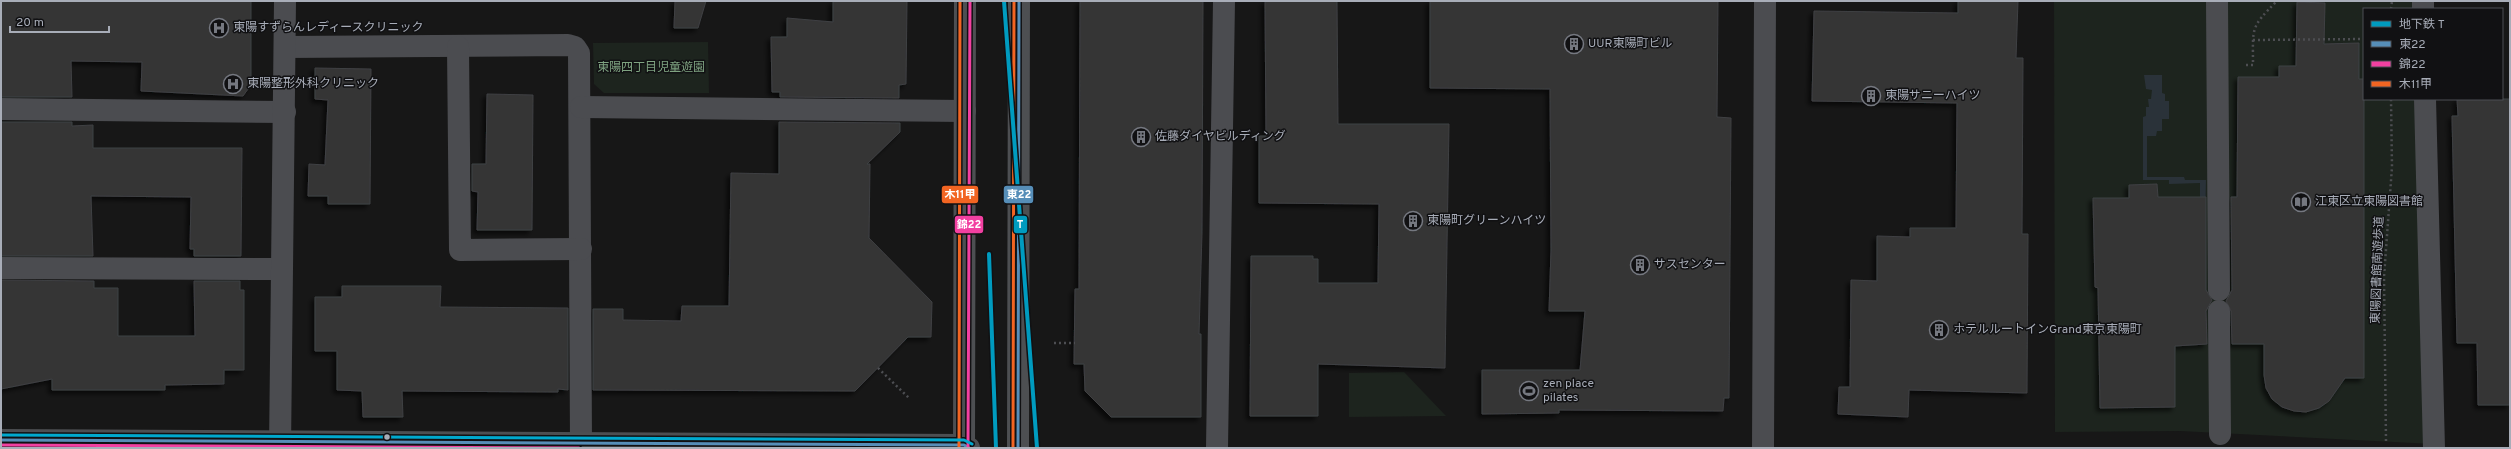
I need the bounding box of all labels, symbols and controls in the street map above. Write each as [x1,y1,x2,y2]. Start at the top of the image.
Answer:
scale bar [10,8,109,34]
legend [2363,8,2503,100]
text: 20 m [16,15,44,31]
hospital icon: 東陽すずらんレディースクリニック [208,17,230,39]
text: 地下鉄 T [2399,17,2445,33]
place label: 東陽すずらんレディースクリニック [233,20,424,36]
building icon: UUR東陽町ビル [1563,33,1585,55]
place label: UUR東陽町ビル [1588,36,1673,52]
text: 東22 [2399,37,2426,53]
text: 錦22 [2399,57,2426,73]
park label: 東陽四丁目児童遊園 [597,60,705,76]
hospital icon: 東陽整形外科クリニック [222,73,244,95]
place label: 東陽整形外科クリニック [247,76,379,92]
text: 木11甲 [2399,77,2432,93]
building icon: 東陽サニーハイツ [1860,85,1882,107]
place label: 東陽サニーハイツ [1885,88,1981,104]
building icon: 佐藤ダイヤビルディング [1130,126,1152,148]
place label: 佐藤ダイヤビルディング [1155,129,1286,145]
line badge: 木11甲 [941,185,979,204]
line badge: 東22 [1003,185,1034,204]
text: 木11甲 [945,188,975,202]
text: 東22 [1007,188,1031,202]
library icon: 江東区立東陽図書館 [2290,191,2312,213]
place label: 江東区立東陽図書館 [2315,194,2423,210]
building icon: 東陽町グリーンハイツ [1402,210,1424,232]
place label: 東陽町グリーンハイツ [1427,213,1546,229]
line badge: 錦22 [954,215,984,234]
line badge: T [1013,215,1028,234]
street label: 東陽図書館南遊歩道 [2368,216,2388,324]
text: 錦22 [957,218,981,232]
text: T [1017,218,1024,232]
building icon: サスセンター [1629,254,1651,276]
place label: サスセンター [1654,257,1726,273]
building icon: ホテルルートインGrand東京東陽町 [1928,319,1950,341]
place label: ホテルルートインGrand東京東陽町 [1953,322,2142,338]
place label: zen place pilates [1543,376,1594,406]
sports icon: zen place pilates [1518,380,1540,402]
unlabelled marker [382,432,392,442]

